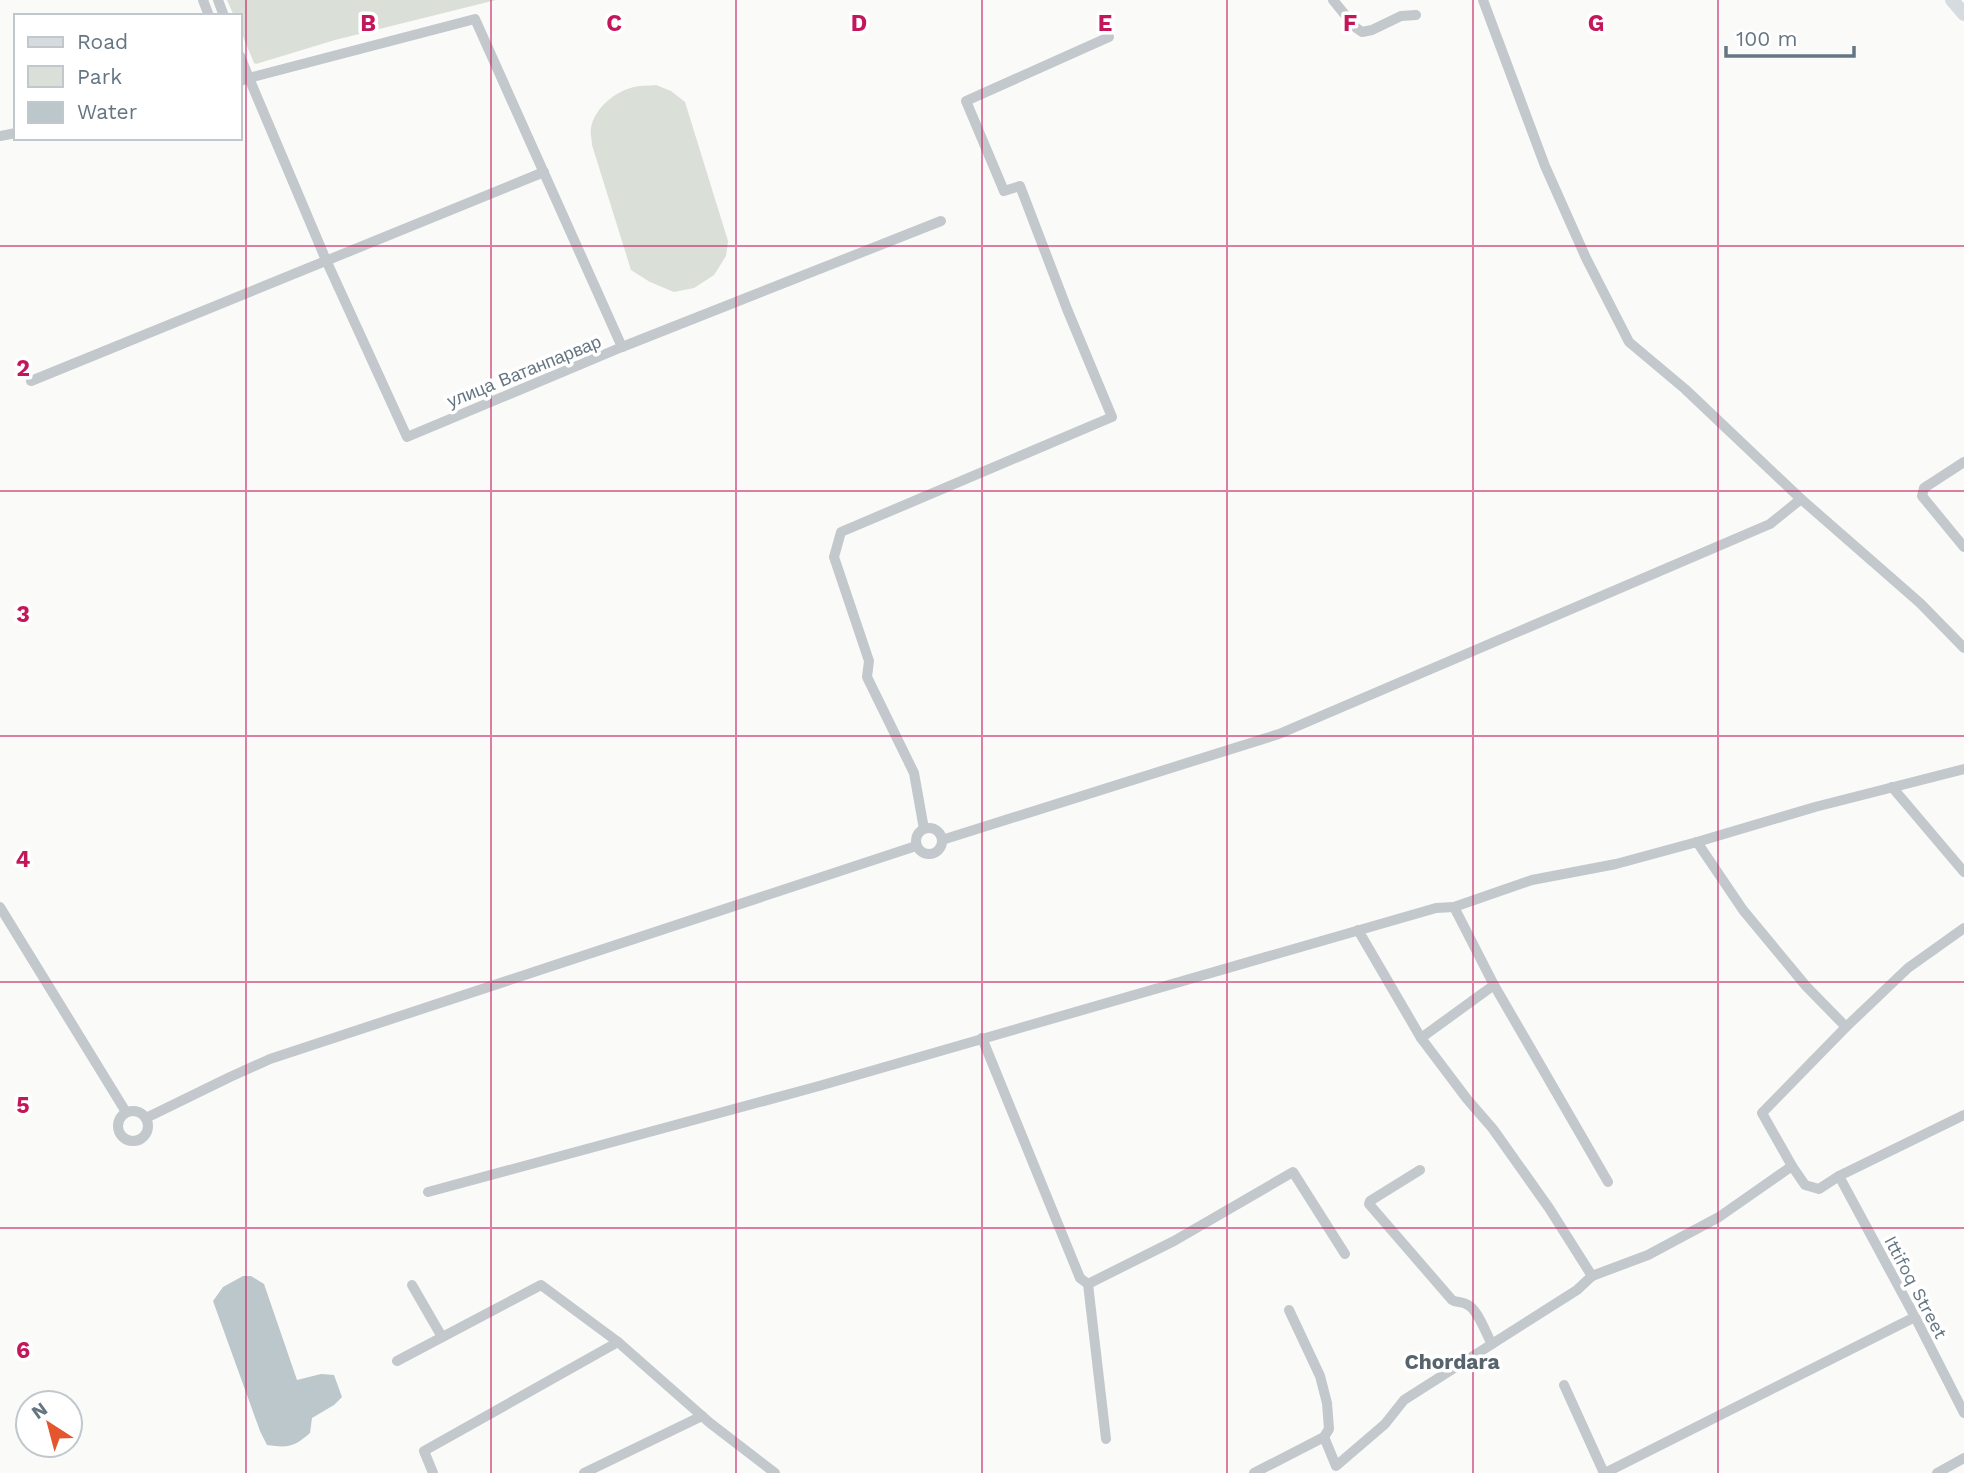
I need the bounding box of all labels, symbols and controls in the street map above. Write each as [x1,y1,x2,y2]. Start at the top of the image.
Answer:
text: B [360,10,376,37]
text: C [606,10,622,37]
text: D [851,10,867,37]
text: E [1098,10,1112,37]
text: F [1343,10,1357,37]
text: G [1588,10,1604,37]
legend [14,14,242,140]
scale bar [1726,14,1854,58]
text: 100 m [1736,26,1798,51]
text: Road [77,29,128,54]
text: Park [77,64,122,89]
text: Water [77,99,138,124]
street label: улица Ватанпарвар [444,330,604,412]
text: 2 [16,355,30,382]
text: 3 [16,601,30,628]
text: 4 [16,846,31,873]
text: 5 [16,1092,30,1119]
street label: Ittifoq Street [1880,1232,1952,1342]
text: 6 [16,1337,30,1364]
district label: Chordara [1404,1349,1500,1374]
north arrow [14,1389,84,1459]
text: N [27,1397,52,1424]

